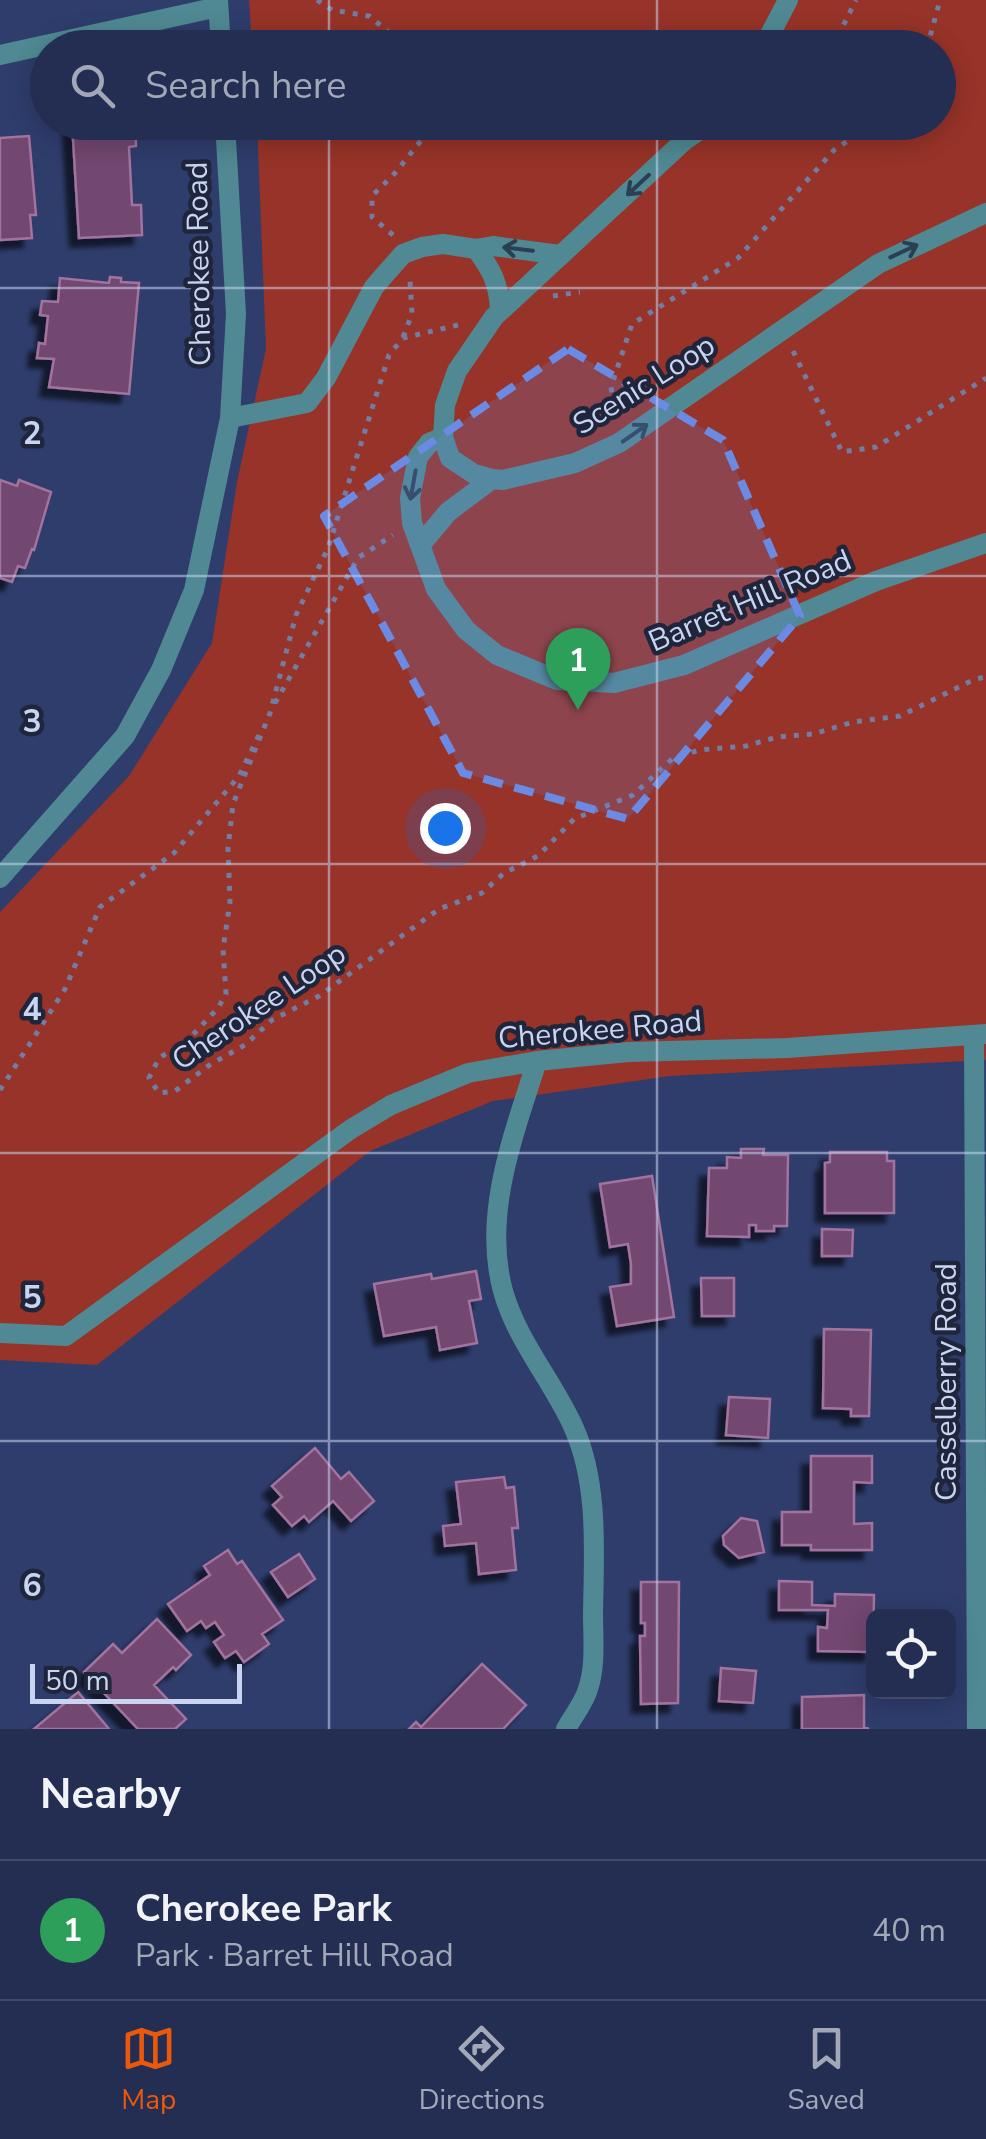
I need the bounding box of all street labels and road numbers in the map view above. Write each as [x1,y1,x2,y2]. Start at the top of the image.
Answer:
street label: Cherokee Road [177,161,221,367]
street label: Scenic Loop [565,325,723,445]
street label: Barret Hill Road [642,540,858,662]
street label: Cherokee Loop [164,934,354,1080]
street label: Cherokee Road [496,1001,704,1059]
street label: Casselberry Road [926,1263,967,1501]

